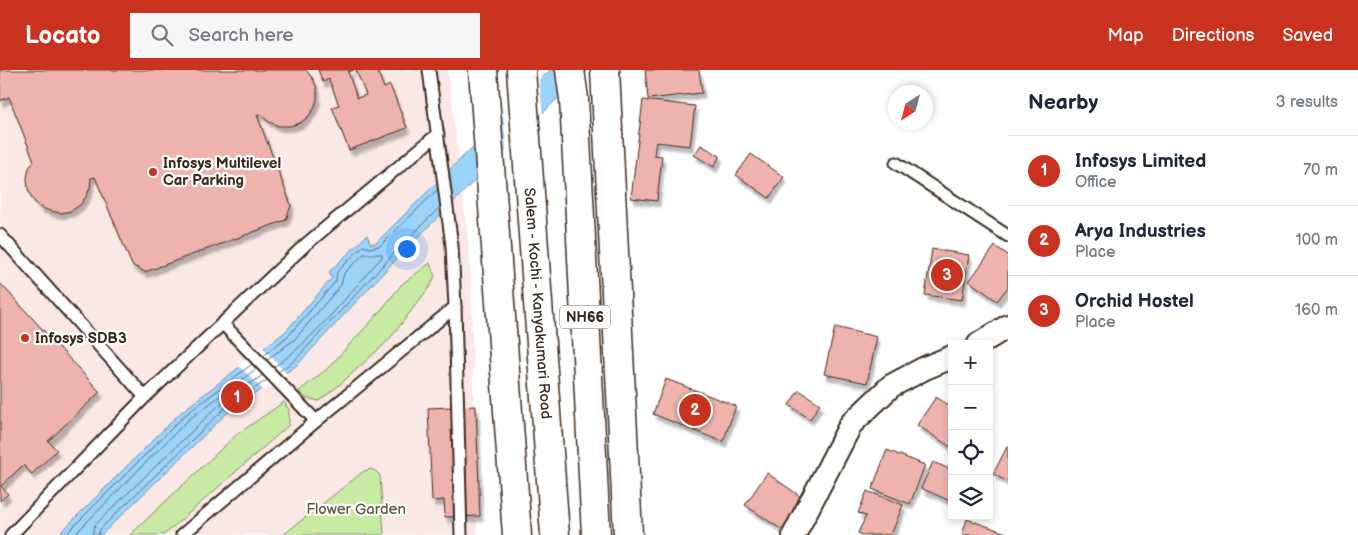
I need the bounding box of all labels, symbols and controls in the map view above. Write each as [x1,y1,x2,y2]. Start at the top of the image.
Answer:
search box [130,13,480,58]
text: Locato [25,21,100,50]
icon: search [148,21,176,49]
text: Search here [188,24,294,47]
text: Map [1108,25,1144,46]
text: Directions [1172,25,1254,46]
text: Saved [1282,25,1333,46]
north arrow [888,85,933,130]
text: Nearby [1028,90,1098,115]
text: 3 results [1276,93,1338,112]
text: Infosys Limited [1075,150,1206,173]
place label: Infosys Multilevel Car Parking [163,154,281,190]
text: 1 [1041,161,1047,180]
text: 70 m [1303,161,1338,180]
marker: Infosys Multilevel Car Parking [147,166,159,178]
text: Office [1075,173,1117,192]
street label: Salem - Kochi - Kanyakumari Road [520,187,555,420]
text: Arya Industries [1075,220,1206,243]
text: 2 [1039,231,1049,250]
text: 100 m [1295,231,1338,250]
your location [394,236,420,262]
text: Place [1075,243,1116,262]
pin: 3 [931,256,963,294]
text: Orchid Hostel [1075,290,1194,313]
text: 3 [1039,301,1049,320]
text: 160 m [1295,301,1338,320]
road number: NH66 [560,306,610,328]
text: Place [1075,313,1116,332]
place label: Infosys SDB3 [35,329,127,348]
marker: Infosys SDB3 [19,332,31,344]
map controls [948,340,993,520]
button: + [948,340,993,385]
pin: 1 [221,378,253,416]
button: − [948,385,993,430]
pin: 2 [679,391,711,429]
button: locate [948,430,993,475]
button: layers [948,475,993,520]
park label: Flower Garden [306,500,406,519]

